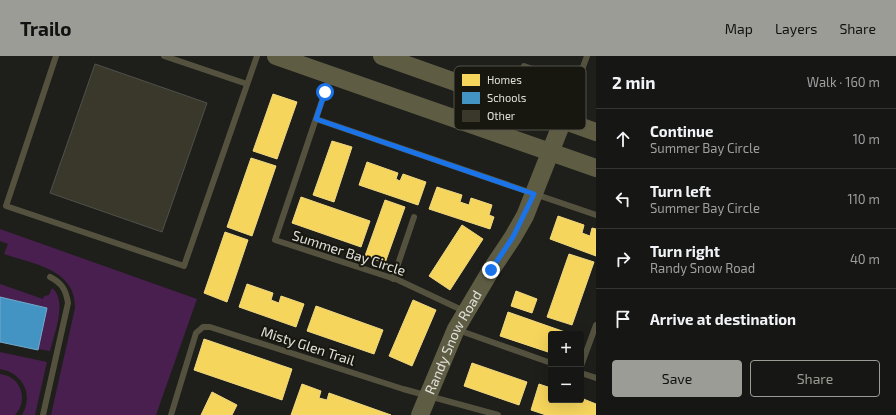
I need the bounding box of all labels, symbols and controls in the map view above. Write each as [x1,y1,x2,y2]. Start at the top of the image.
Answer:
text: Trailo [20,17,72,40]
text: Map [725,20,753,37]
text: Layers [775,20,817,37]
text: Share [839,20,876,37]
legend [454,66,586,130]
text: 2 min [612,72,655,92]
text: Homes [487,73,522,86]
text: Walk · 160 m [807,74,880,90]
route start [316,83,334,101]
text: Schools [487,91,527,104]
text: Other [487,109,516,122]
text: Continue [650,122,713,140]
icon: ahead [612,128,634,150]
text: 10 m [853,131,880,147]
text: Summer Bay Circle [650,140,760,156]
text: Turn left [650,182,711,200]
icon: left [612,188,634,210]
text: 110 m [848,191,880,207]
text: Summer Bay Circle [650,200,760,216]
street label: Summer Bay Circle [290,226,408,279]
text: Turn right [650,242,720,260]
icon: right [612,248,634,270]
text: 40 m [850,251,880,267]
text: Randy Snow Road [650,260,755,276]
route end [482,261,500,279]
street label: Randy Snow Road [421,287,485,397]
icon: arrive [612,308,634,330]
text: Arrive at destination [650,310,796,328]
street label: Misty Glen Trail [259,322,358,369]
map controls [548,331,584,403]
button: + [548,331,584,367]
button: Save [612,360,742,397]
button: Share [750,360,880,397]
button: − [548,367,584,403]

